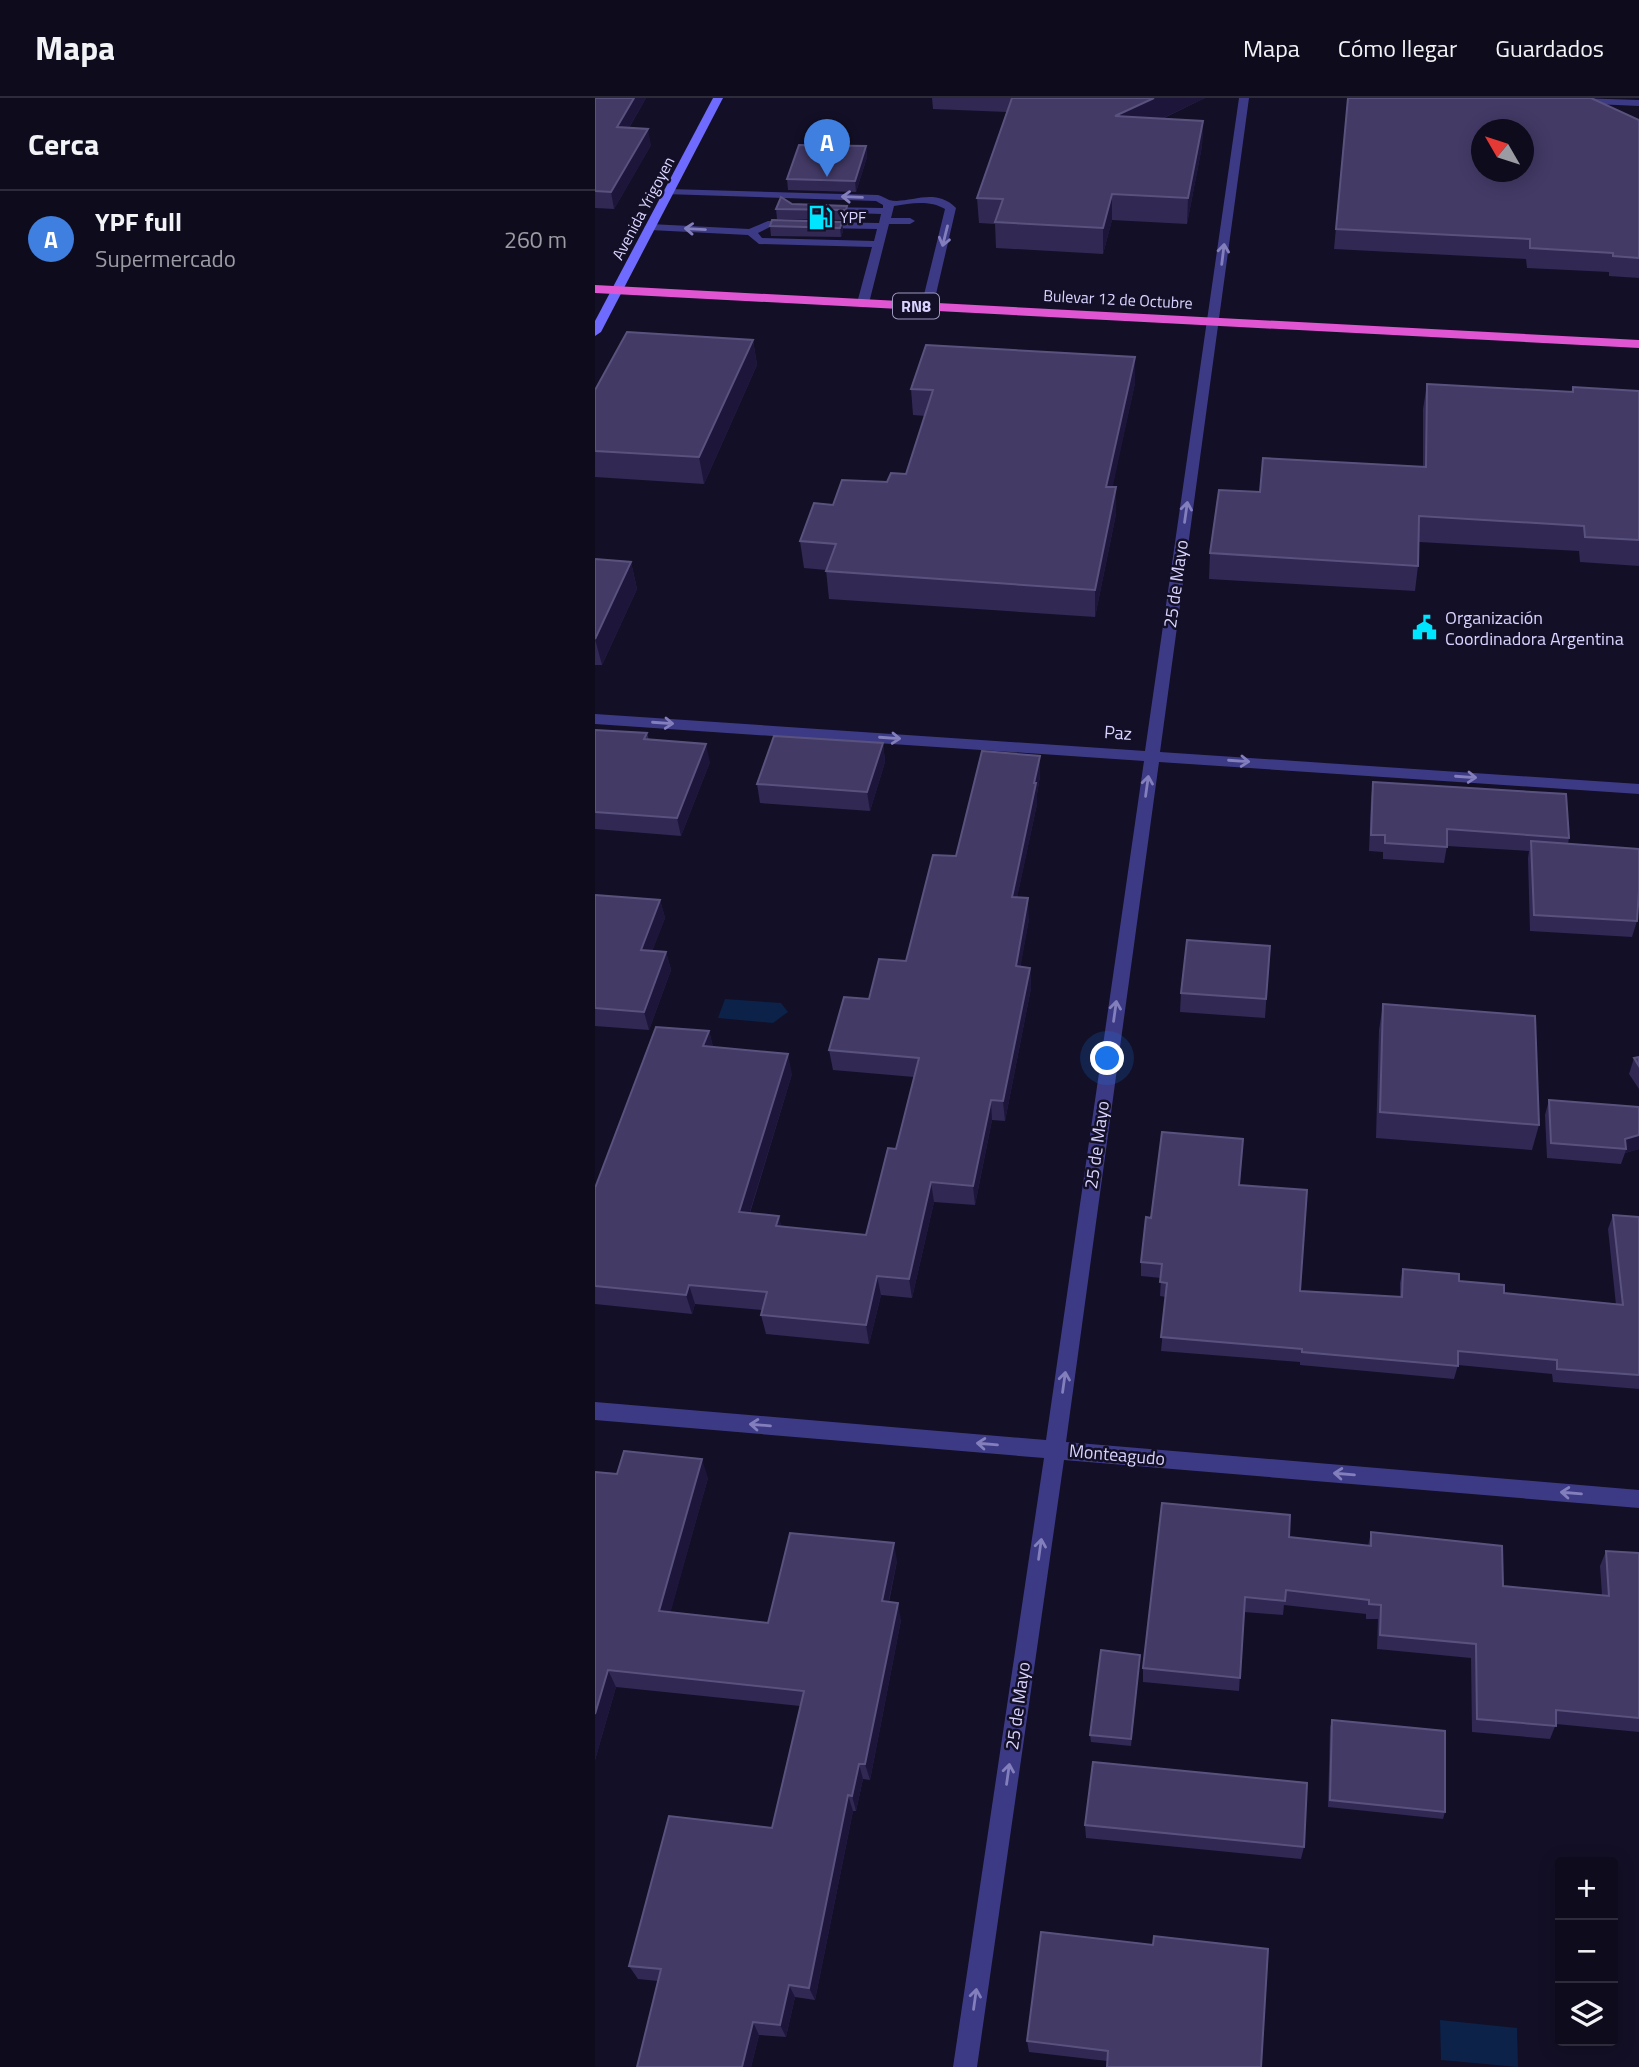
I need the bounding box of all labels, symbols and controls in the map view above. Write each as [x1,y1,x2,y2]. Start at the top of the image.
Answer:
text: Mapa [35,23,115,73]
text: Mapa [1243,30,1300,66]
text: Cómo llegar [1338,30,1457,66]
text: Guardados [1495,30,1604,66]
pin: A [804,119,850,177]
north arrow [1471,119,1534,182]
text: Cerca [28,121,99,167]
street label: Avenida Yrigoyen [606,152,680,264]
one-way arrow [841,191,864,204]
text: YPF full [95,202,182,241]
fuel station icon: YPF [806,203,834,231]
place label: YPF [840,205,867,229]
text: A [44,222,58,257]
text: 260 m [504,222,567,257]
one-way arrow [684,222,706,235]
one-way arrow [938,224,951,246]
text: Supermercado [95,241,236,276]
one-way arrow [1217,243,1230,266]
street label: Bulevar 12 de Octubre [1043,283,1193,315]
road number: RN8 [893,294,939,318]
one-way arrow [1180,501,1193,524]
street label: 25 de Mayo [1156,538,1195,630]
place label: Organización Coordinadora Argentina [1445,604,1624,652]
public building icon: Organización Coordinadora Argentina [1411,614,1439,642]
one-way arrow [651,717,674,730]
street label: Paz [1103,718,1133,747]
one-way arrow [878,731,901,744]
one-way arrow [1228,754,1251,767]
one-way arrow [1455,770,1478,783]
one-way arrow [1140,775,1153,798]
one-way arrow [1109,1000,1122,1023]
your location [1090,1041,1124,1075]
street label: 25 de Mayo [1077,1099,1116,1191]
one-way arrow [1058,1371,1071,1394]
one-way arrow [749,1418,772,1431]
one-way arrow [976,1437,999,1450]
street label: Monteagudo [1068,1437,1166,1472]
one-way arrow [1334,1467,1356,1480]
one-way arrow [1560,1486,1583,1499]
one-way arrow [1034,1538,1047,1561]
street label: 25 de Mayo [998,1660,1037,1752]
one-way arrow [1001,1763,1014,1786]
map controls [1555,1857,1618,2046]
button: + [1555,1857,1618,1920]
button: − [1555,1920,1618,1983]
button: layers [1555,1983,1618,2046]
one-way arrow [969,1989,982,2011]

